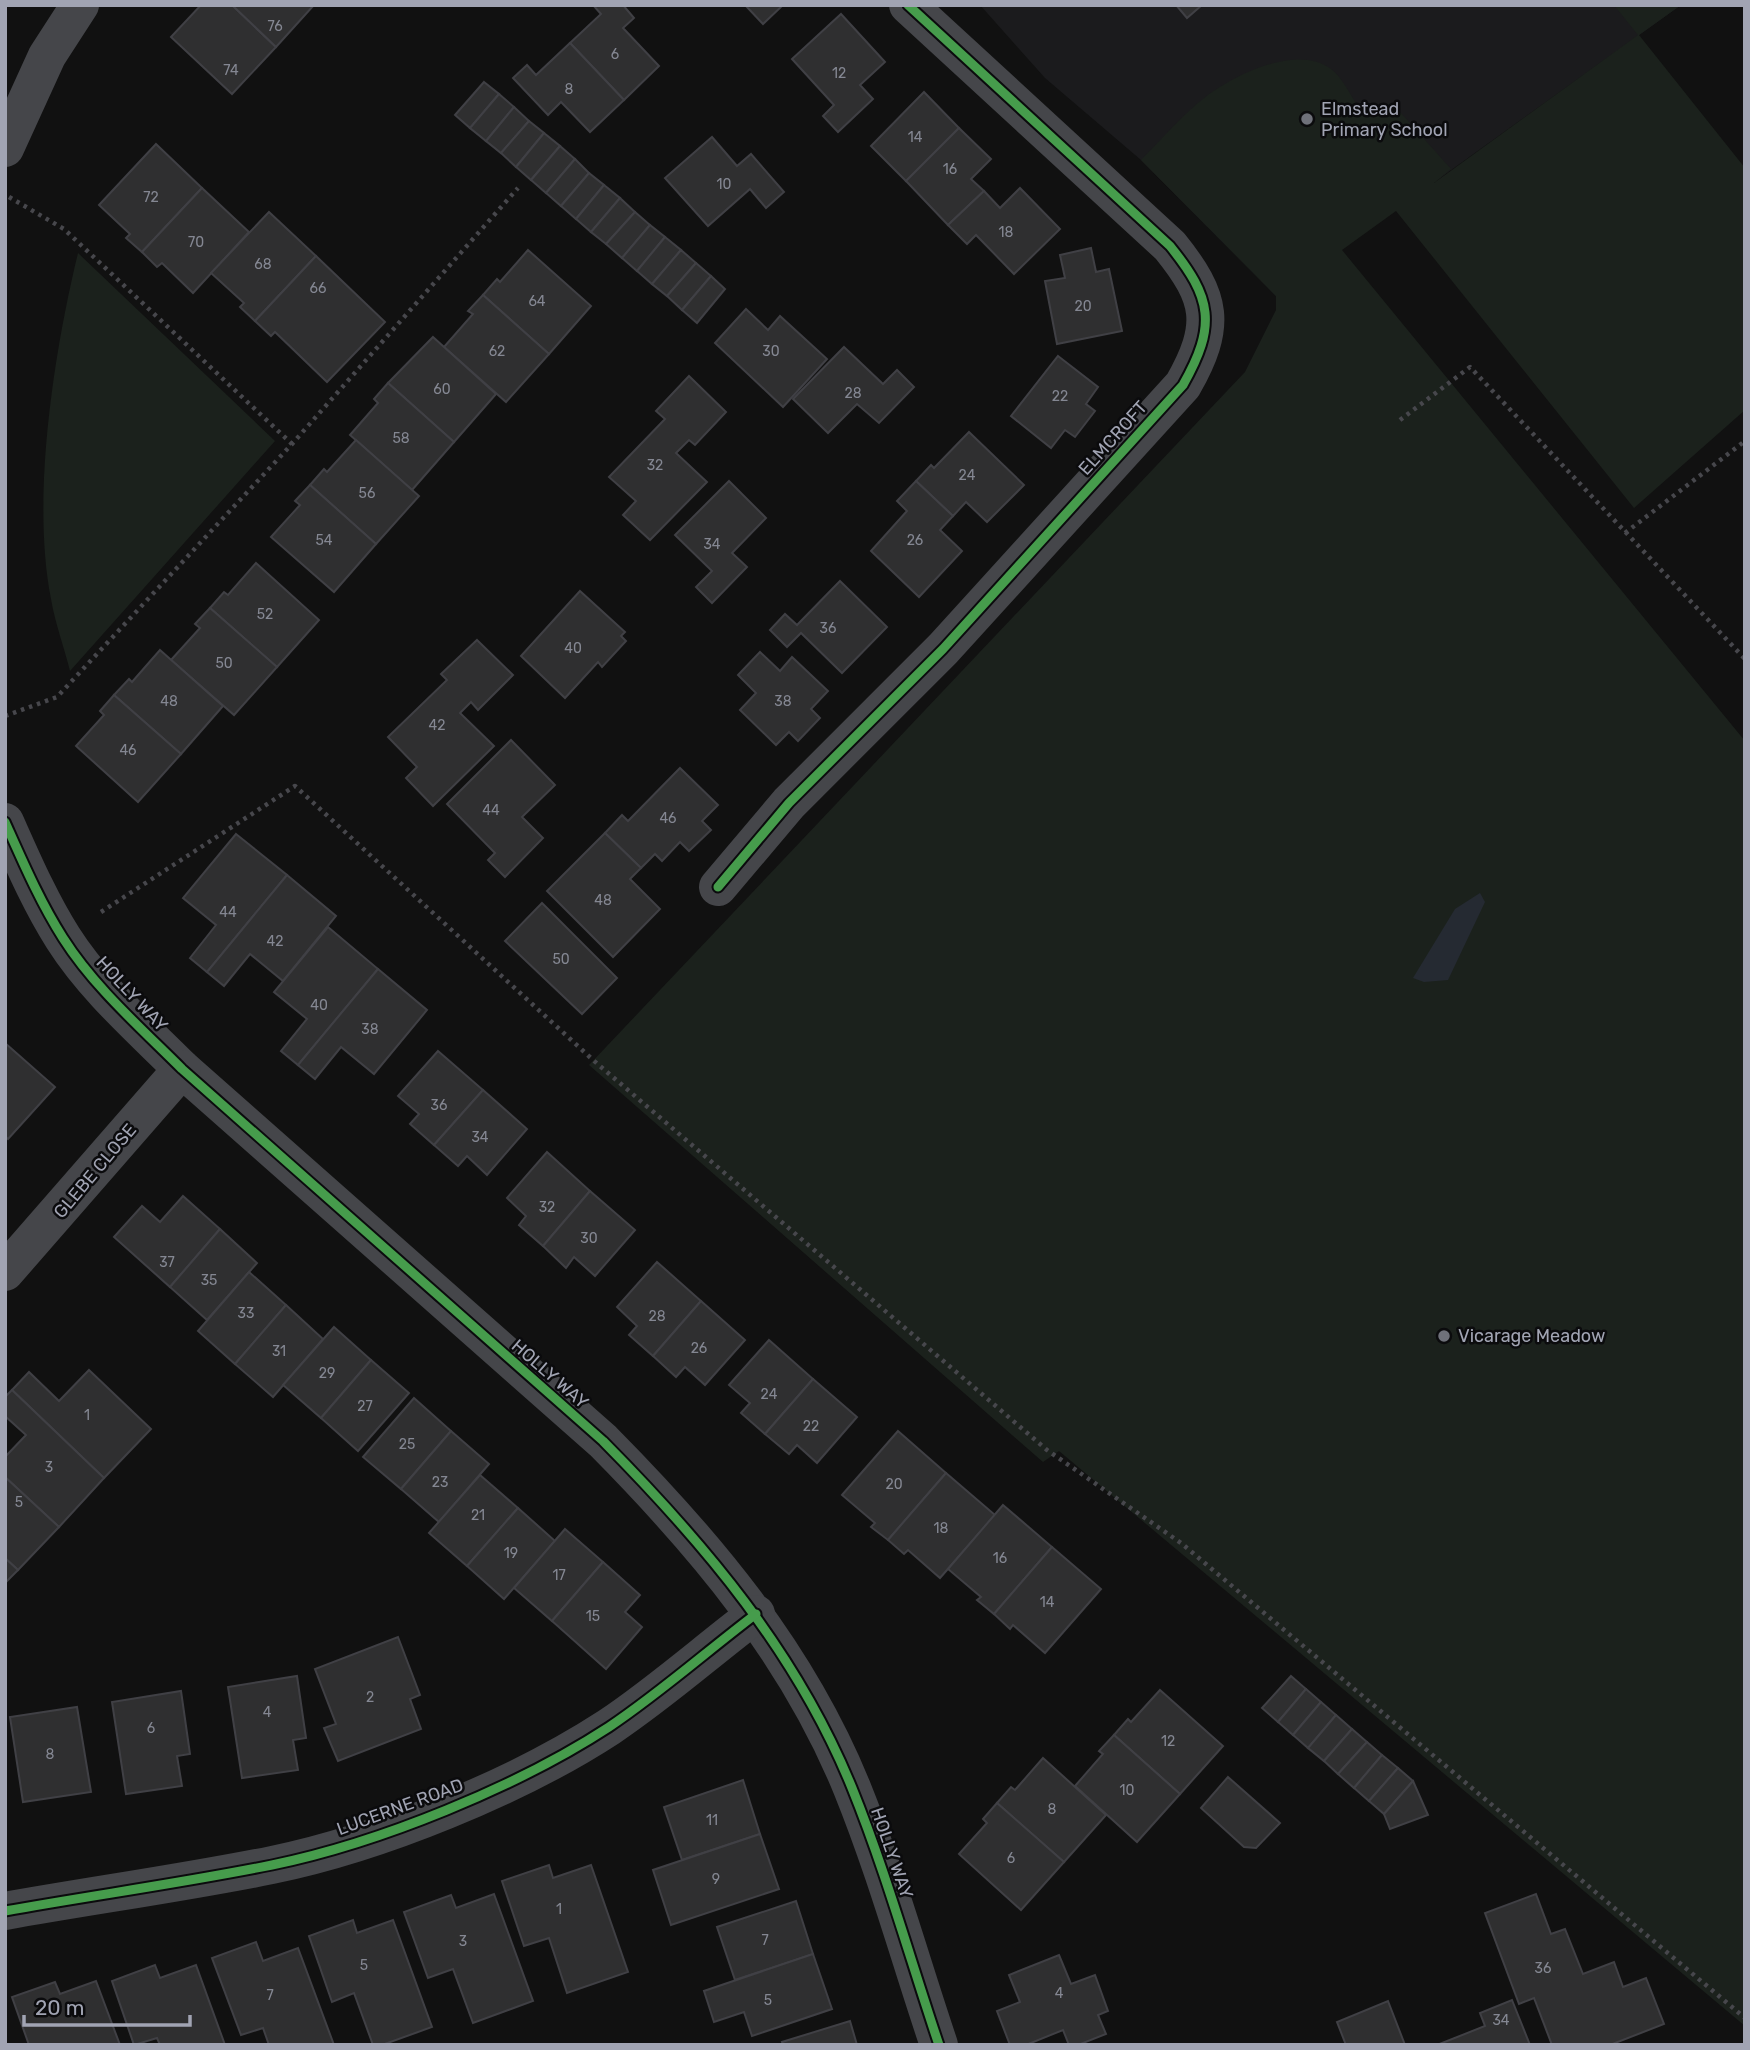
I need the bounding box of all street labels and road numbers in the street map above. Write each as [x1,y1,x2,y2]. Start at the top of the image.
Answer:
street label: ELMCROFT [1074,396,1152,480]
street label: HOLLY WAY [92,952,173,1036]
street label: GLEBE CLOSE [49,1119,141,1223]
street label: HOLLY WAY [507,1335,593,1414]
street label: LUCERNE ROAD [334,1774,466,1840]
street label: HOLLY WAY [866,1805,918,1902]

